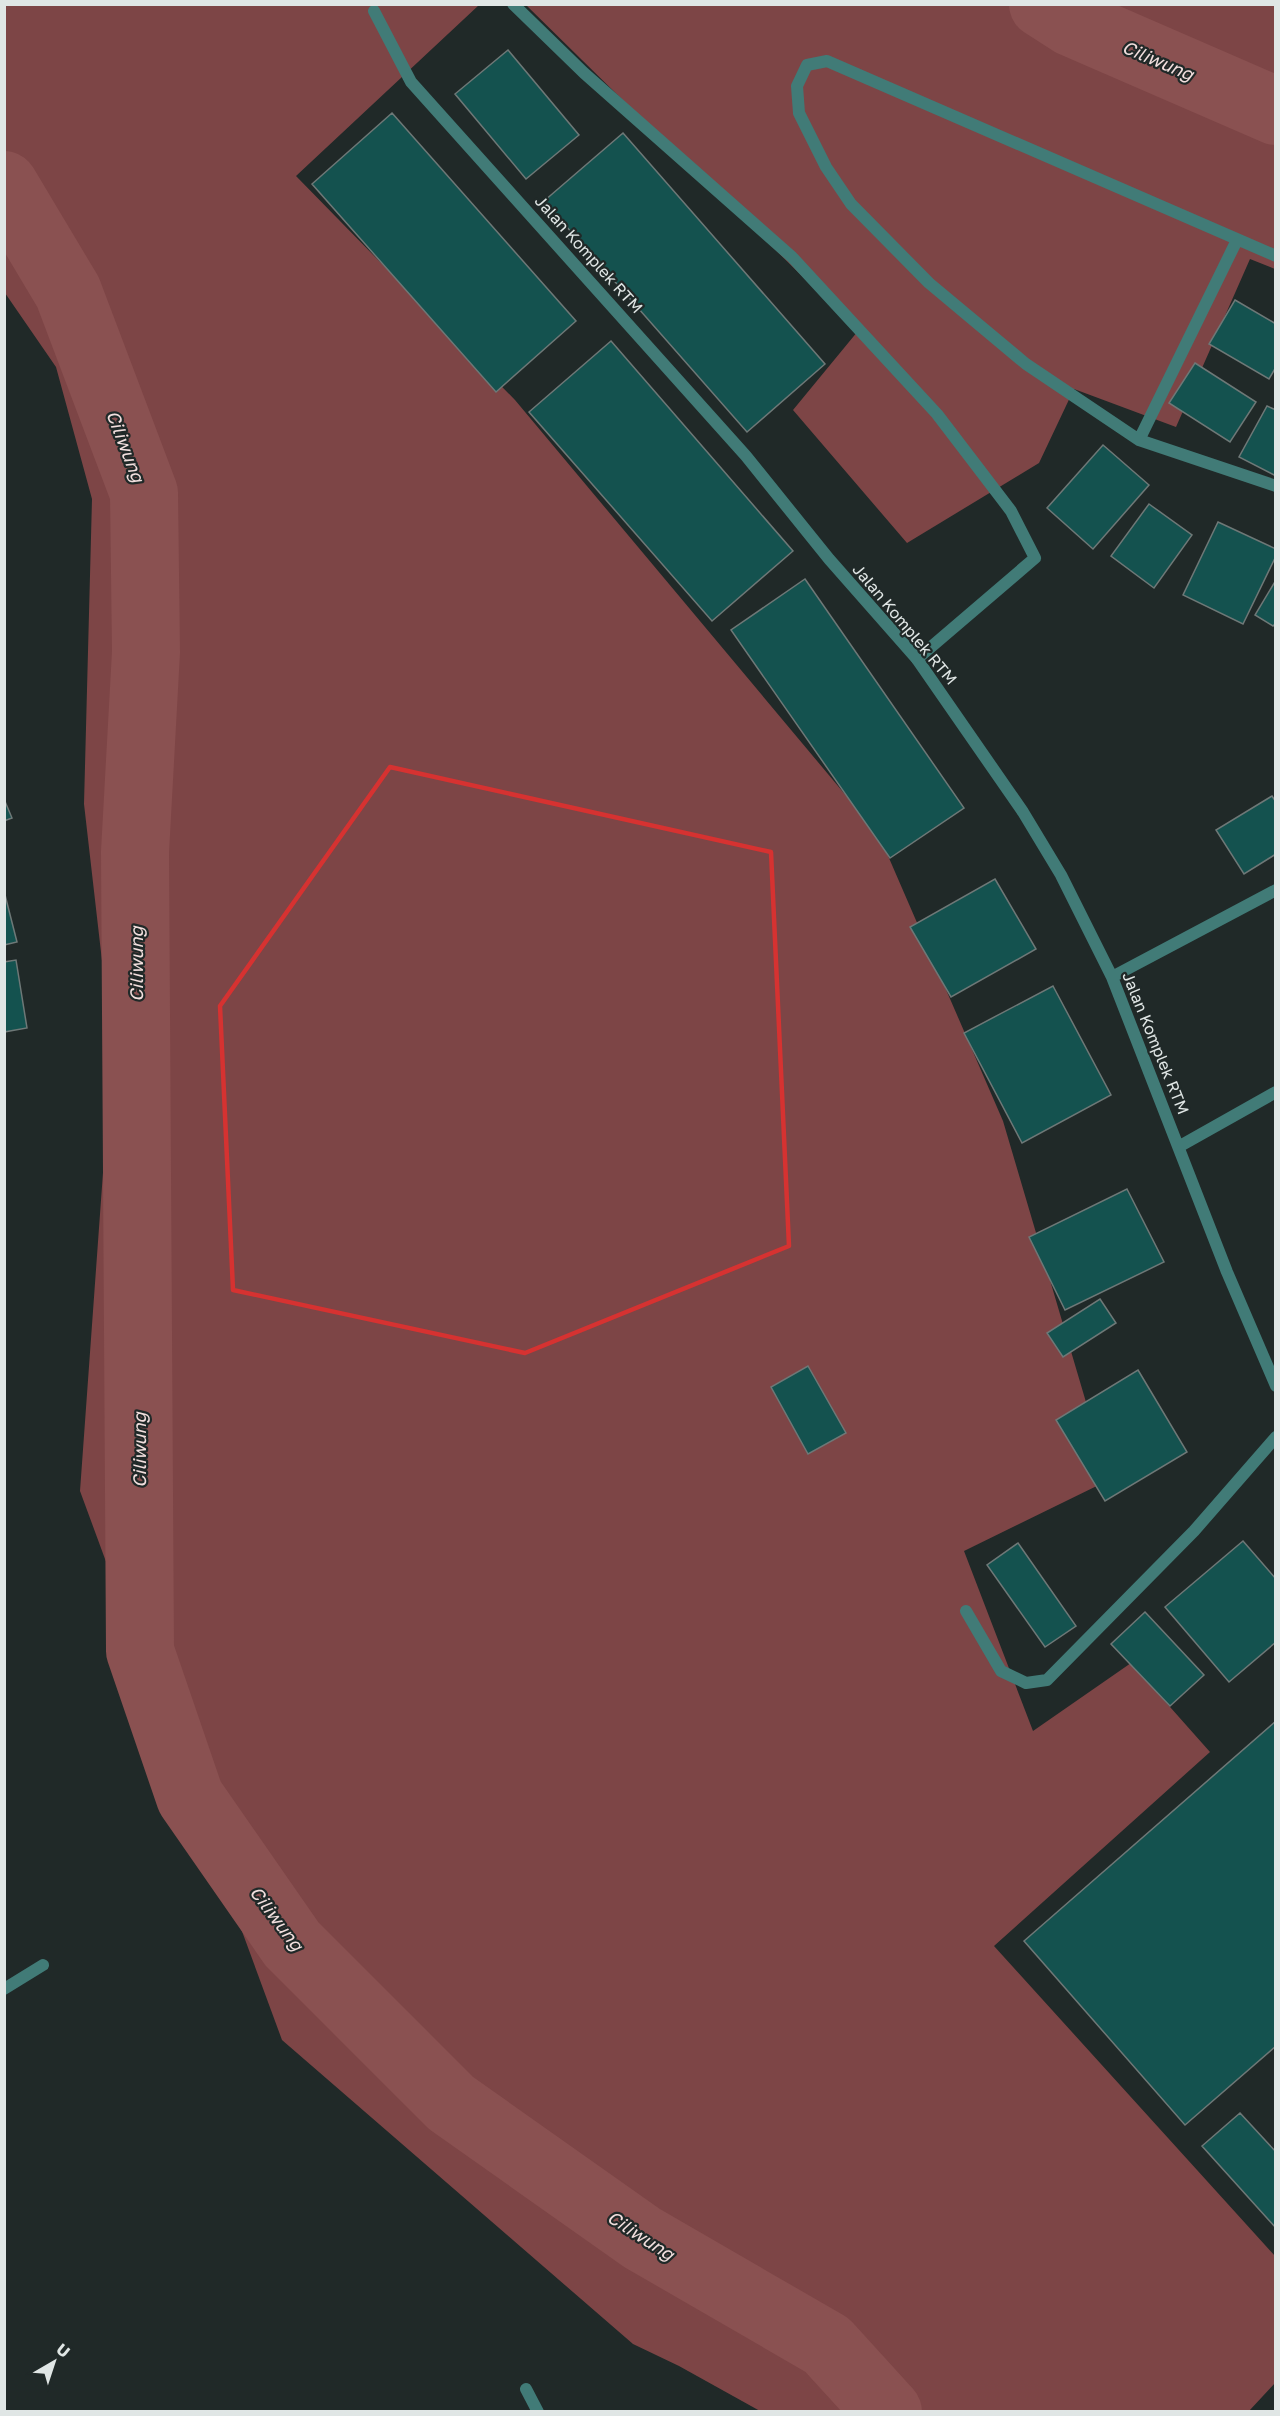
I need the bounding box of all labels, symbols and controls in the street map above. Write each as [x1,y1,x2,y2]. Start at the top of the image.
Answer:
water label: Ciliwung [1119,35,1199,86]
street label: Jalan Komplek RTM [531,191,647,317]
water label: Ciliwung [102,407,150,487]
street label: Jalan Komplek RTM [849,559,961,689]
water label: Ciliwung [125,924,147,1002]
street label: Jalan Komplek RTM [1118,969,1194,1117]
water label: Ciliwung [128,1410,150,1488]
water label: Ciliwung [246,1881,310,1956]
water label: Ciliwung [603,2205,680,2266]
north arrow [24,2332,84,2392]
text: U [53,2339,74,2362]

